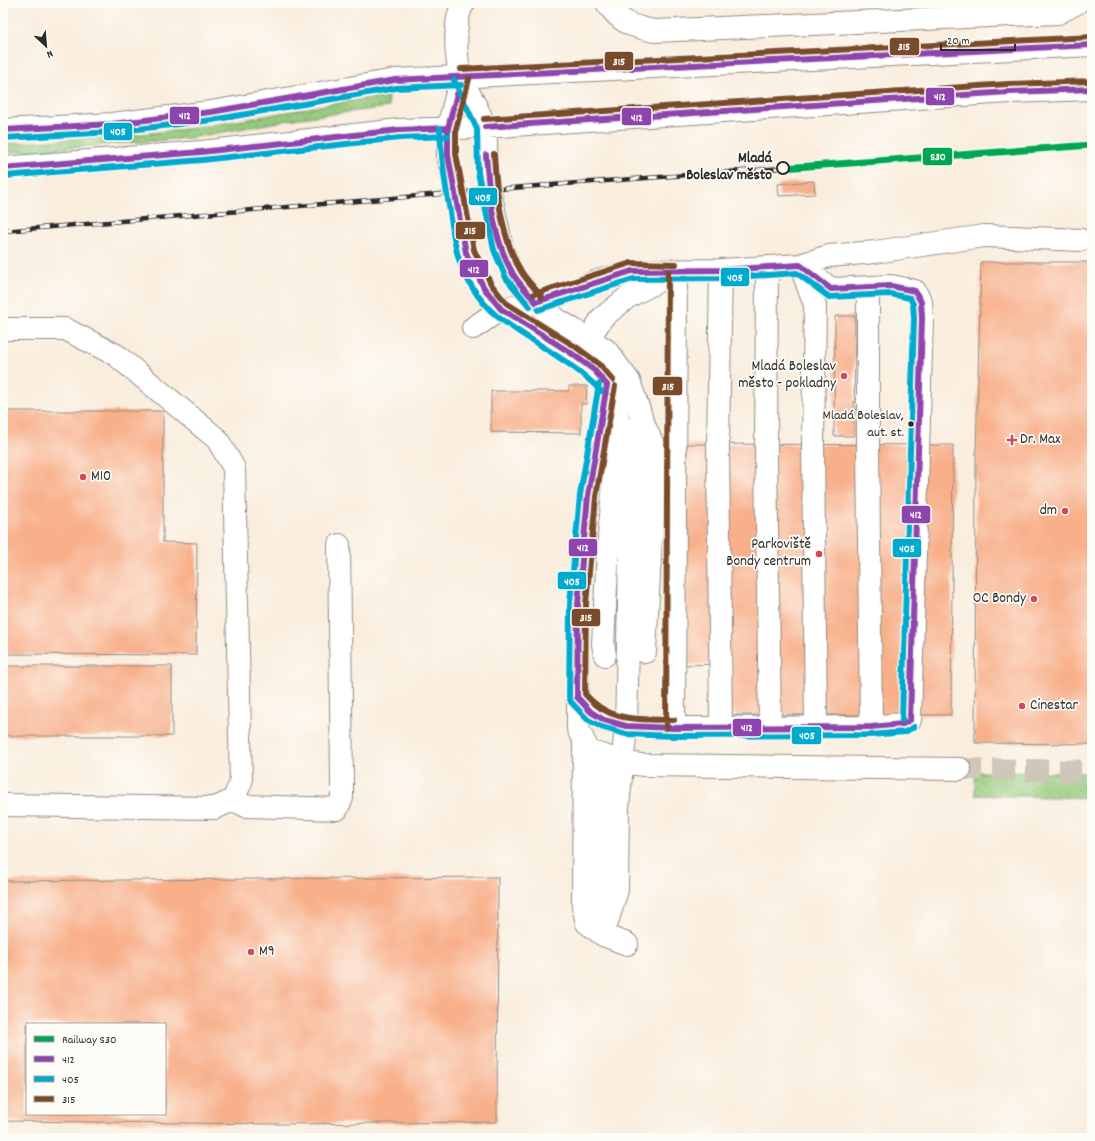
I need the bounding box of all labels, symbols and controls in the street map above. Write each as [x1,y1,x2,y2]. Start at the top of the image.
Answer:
north arrow [26,26,66,66]
scale bar [941,26,1015,52]
text: 20 m [947,33,970,50]
line badge: 315 [889,37,920,56]
text: 315 [898,40,910,56]
text: N [43,45,55,62]
line badge: 315 [604,51,634,71]
text: 315 [613,55,625,71]
line badge: 412 [925,87,955,106]
text: 412 [934,90,946,106]
line badge: 412 [169,106,200,125]
line badge: 412 [621,107,652,126]
text: 412 [179,109,191,125]
text: 412 [631,111,643,127]
line badge: 405 [103,122,133,141]
text: 405 [110,125,126,141]
line badge: S30 [922,147,953,166]
place label: Mladá Boleslav město [686,148,773,187]
text: S30 [930,150,946,166]
marker: Mladá Boleslav město [776,161,790,175]
line badge: 405 [468,187,498,206]
text: 405 [475,191,491,207]
line badge: 315 [455,221,486,240]
text: 315 [464,224,476,240]
line badge: 412 [459,259,489,278]
text: 412 [468,263,480,279]
line badge: 405 [720,267,750,287]
text: 405 [727,271,743,287]
place label: Mladá Boleslav město - pokladny [738,356,837,395]
marker: Mladá Boleslav město - pokladny [839,371,849,381]
line badge: 315 [652,376,683,396]
text: 315 [662,380,674,396]
place label: Mladá Boleslav, aut. st. [822,406,904,443]
marker: Mladá Boleslav, aut. st. [906,419,916,429]
place label: Dr. Max [1020,429,1061,451]
marker: Dr. Max [1007,435,1017,445]
place label: M10 [91,466,111,488]
marker: M10 [78,472,88,482]
place label: dm [1040,500,1057,522]
line badge: 412 [901,505,931,524]
marker: dm [1060,506,1070,516]
text: 412 [910,508,922,524]
place label: Parkoviště Bondy centrum [726,534,811,573]
line badge: 412 [568,538,598,557]
line badge: 405 [892,538,922,558]
text: 412 [577,541,589,557]
text: 405 [899,542,915,558]
marker: Parkoviště Bondy centrum [814,549,824,559]
line badge: 405 [557,571,587,590]
text: 405 [564,575,580,591]
place label: OC Bondy [973,588,1027,610]
marker: OC Bondy [1029,594,1039,604]
line badge: 315 [571,608,601,627]
text: 315 [580,611,592,627]
place label: Cinestar [1030,695,1079,717]
marker: Cinestar [1017,701,1027,711]
line badge: 412 [732,718,762,737]
text: 412 [741,721,753,737]
line badge: 405 [791,726,822,745]
text: 405 [799,729,815,745]
place label: M9 [259,941,275,963]
marker: M9 [246,947,256,957]
legend [26,1023,166,1115]
text: Railway S30 [62,1032,117,1049]
text: 412 [62,1052,75,1069]
text: 405 [62,1072,79,1089]
text: 315 [62,1092,76,1109]

